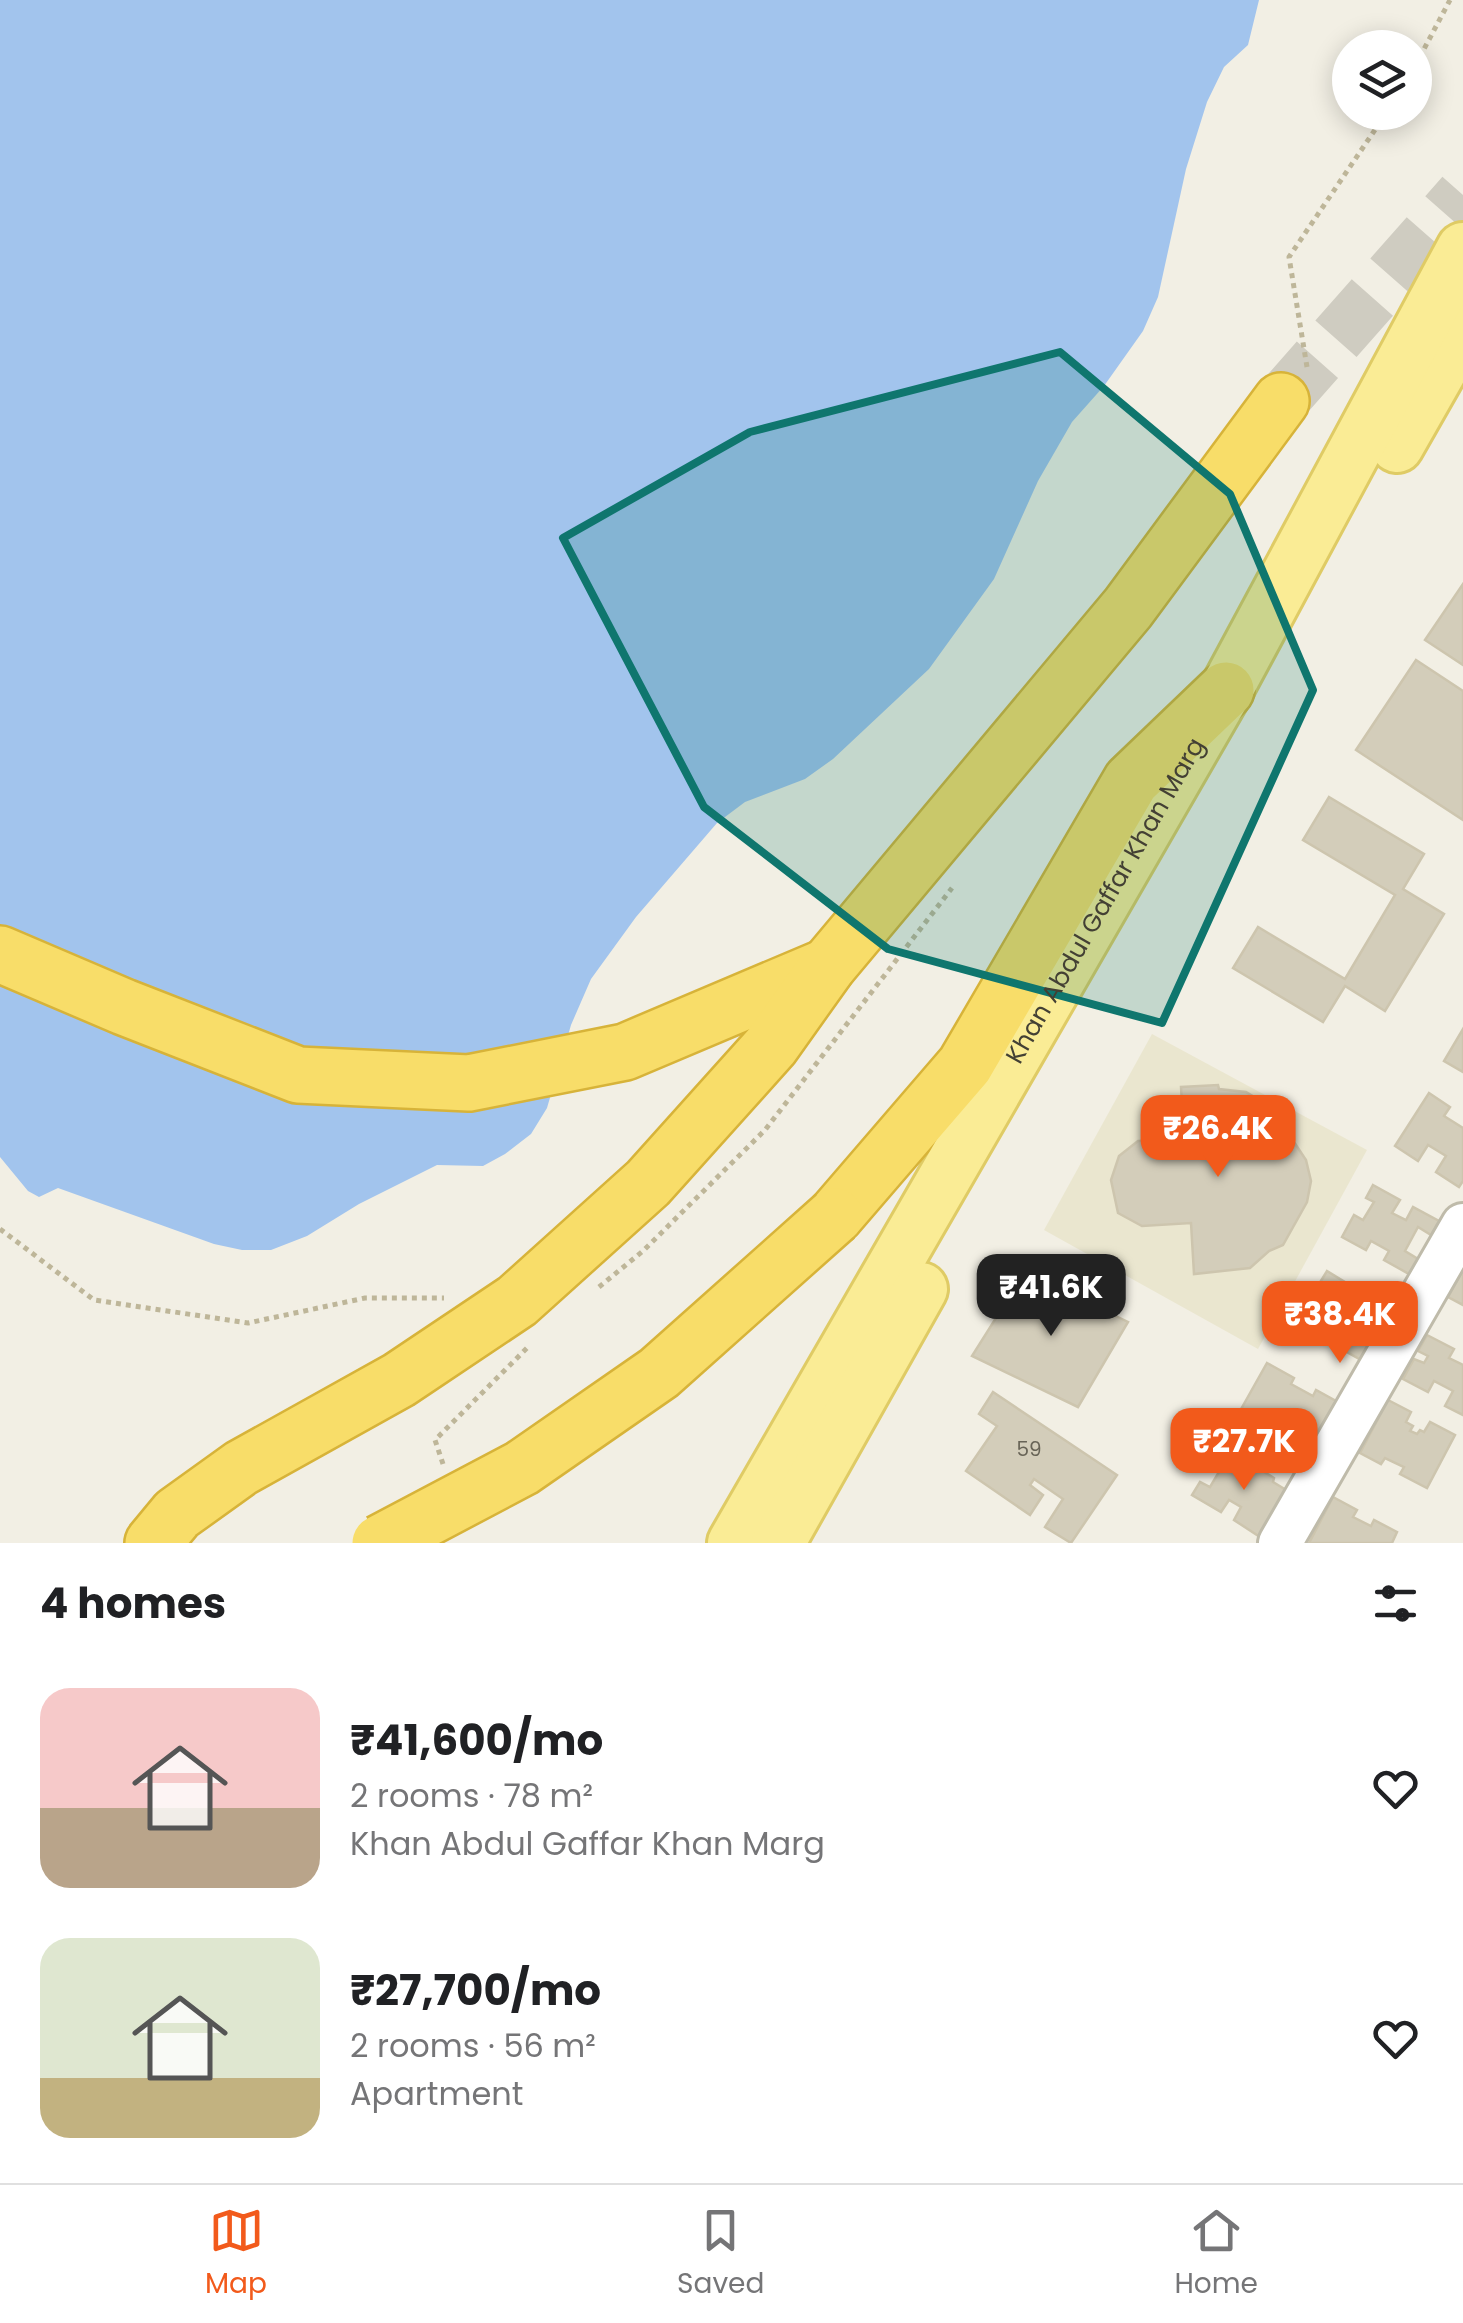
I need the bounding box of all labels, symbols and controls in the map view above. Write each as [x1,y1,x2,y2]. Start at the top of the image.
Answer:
map controls [1332,30,1432,130]
button: layers [1332,30,1432,130]
street label: Khan Abdul Gaffar Khan Marg [997,731,1213,1070]
pin: ₹26.4K [1137,1095,1299,1180]
text: ₹26.4K [1163,1105,1273,1150]
pin: ₹41.6K [970,1254,1132,1339]
text: ₹41.6K [999,1264,1103,1309]
pin: ₹38.4K [1259,1281,1421,1366]
text: ₹38.4K [1284,1291,1396,1336]
pin: ₹27.7K [1163,1408,1325,1493]
text: ₹27.7K [1193,1418,1295,1463]
house number: 59 [1016,1435,1042,1463]
text: 4 homes [40,1574,226,1633]
icon: filters [1368,1576,1423,1631]
text: ₹41,600/mo [350,1711,603,1770]
icon: home [120,1728,240,1848]
icon: heart [1368,1761,1423,1816]
text: 2 rooms · 78 m² [350,1773,593,1818]
text: Khan Abdul Gaffar Khan Marg [350,1821,825,1866]
text: ₹27,700/mo [350,1961,601,2020]
icon: home [120,1978,240,2098]
icon: heart [1368,2011,1423,2066]
text: 2 rooms · 56 m² [350,2023,596,2068]
text: Apartment [350,2071,523,2116]
tab: Map [205,2203,267,2305]
tab: Saved [677,2203,764,2305]
tab: Home [1174,2203,1258,2305]

